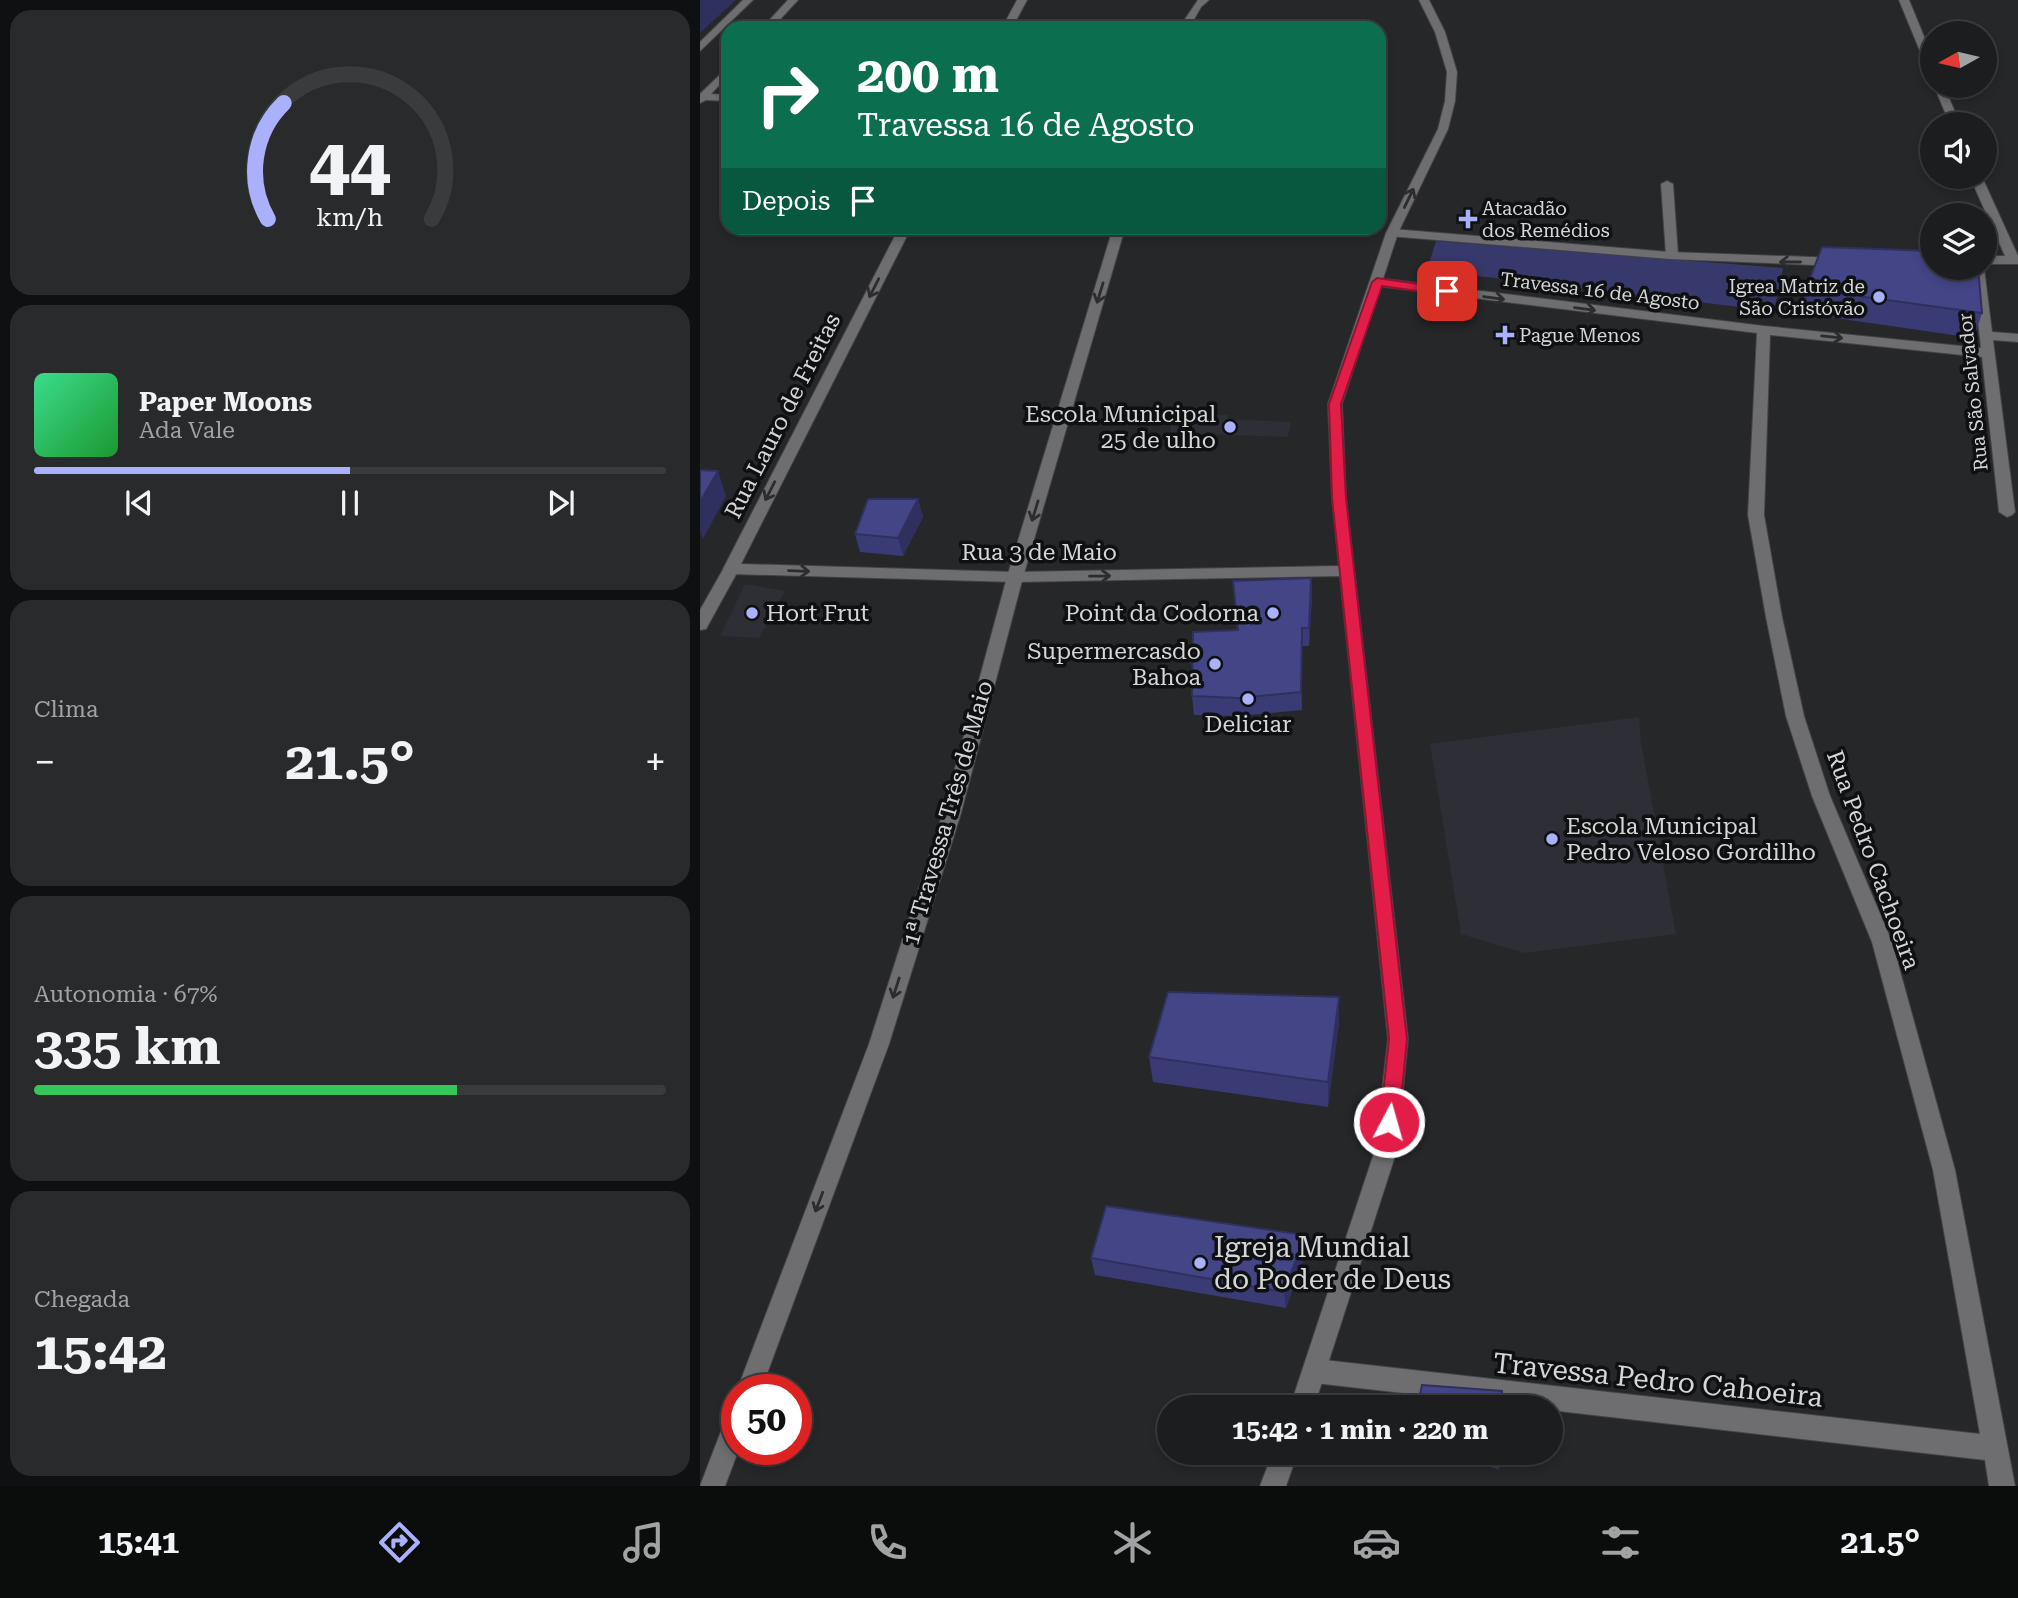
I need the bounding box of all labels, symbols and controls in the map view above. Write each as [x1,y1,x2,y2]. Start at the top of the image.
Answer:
north arrow [1920,21,1997,98]
map controls [1920,21,1997,280]
text: 200 m [857,47,999,104]
icon: right [742,49,833,140]
text: Travessa 16 de Agosto [857,106,1195,144]
button: sound [1920,112,1997,189]
text: 44 [309,122,391,207]
icon: arrive [844,182,882,220]
text: Depois [742,186,830,216]
one-way arrow [1402,188,1416,209]
place label: Atacadão dos Remédios [1482,197,1610,242]
text: km/h [317,202,383,231]
button: layers [1920,203,1997,280]
marker: Atacadão dos Remédios [1460,211,1476,227]
one-way arrow [1779,255,1802,269]
pin [1417,261,1477,321]
street label: Travessa 16 de Agosto [1499,267,1701,315]
icon: arrive [1428,272,1466,310]
place label: Igrea Matriz de São Cristóvão [1729,275,1865,320]
one-way arrow [866,277,880,298]
one-way arrow [1092,282,1105,304]
marker: Igrea Matriz de São Cristóvão [1871,289,1887,305]
one-way arrow [1482,291,1504,304]
one-way arrow [1573,302,1596,315]
street label: Rua Lauro de Freitas [720,309,846,523]
street label: Rua São Salvador [1953,312,1993,472]
place label: Pague Menos [1519,324,1640,347]
marker: Pague Menos [1497,327,1513,343]
one-way arrow [1820,331,1843,344]
text: Paper Moons [139,387,312,417]
place label: Escola Municipal 25 de ulho [1025,401,1216,454]
text: Ada Vale [139,417,235,444]
marker: Escola Municipal 25 de ulho [1222,419,1238,435]
one-way arrow [763,480,777,501]
icon: previous [120,484,158,522]
icon: pause [331,484,369,522]
icon: next [542,484,580,522]
one-way arrow [1027,500,1040,522]
street label: Rua 3 de Maio [961,539,1117,566]
one-way arrow [787,564,810,577]
one-way arrow [1088,569,1111,582]
place label: Hort Frut [766,600,870,627]
place label: Point da Codorna [1065,600,1260,627]
marker: Hort Frut [744,605,760,621]
marker: Point da Codorna [1265,605,1281,621]
place label: Supermercasdo Bahoa [1027,638,1202,691]
marker: Supermercasdo Bahoa [1207,656,1223,672]
street label: 1ª Travessa Três de Maio [897,678,999,948]
marker: Deliciar [1240,691,1256,707]
text: Clima [34,696,98,723]
place label: Deliciar [1205,711,1291,738]
text: 21.5° [285,731,415,792]
text: − [34,740,55,784]
text: + [645,740,666,784]
street label: Rua Pedro Cachoeira [1821,747,1925,974]
place label: Escola Municipal Pedro Veloso Gordilho [1566,813,1816,866]
marker: Escola Municipal Pedro Veloso Gordilho [1544,831,1560,847]
one-way arrow [889,977,902,999]
text: Autonomia · 67% [34,981,218,1008]
text: 335 km [34,1016,221,1077]
position arrow [1352,1085,1426,1159]
one-way arrow [812,1191,825,1213]
place label: Igreja Mundial do Poder de Deus [1214,1231,1451,1296]
marker: Igreja Mundial do Poder de Deus [1192,1255,1208,1271]
text: Chegada [34,1286,130,1313]
text: 15:42 [34,1321,167,1382]
street label: Travessa Pedro Cahoeira [1492,1346,1824,1414]
speed limit sign: 50 [721,1374,812,1465]
text: 15:42 · 1 min · 220 m [1232,1415,1488,1445]
icon: directions [375,1518,424,1567]
icon: music [619,1518,668,1567]
icon: phone [863,1518,912,1567]
icon: climate [1108,1518,1157,1567]
icon: car [1352,1518,1401,1567]
icon: filters [1596,1518,1645,1567]
text: 15:41 [98,1523,179,1561]
text: 21.5° [1841,1523,1920,1561]

